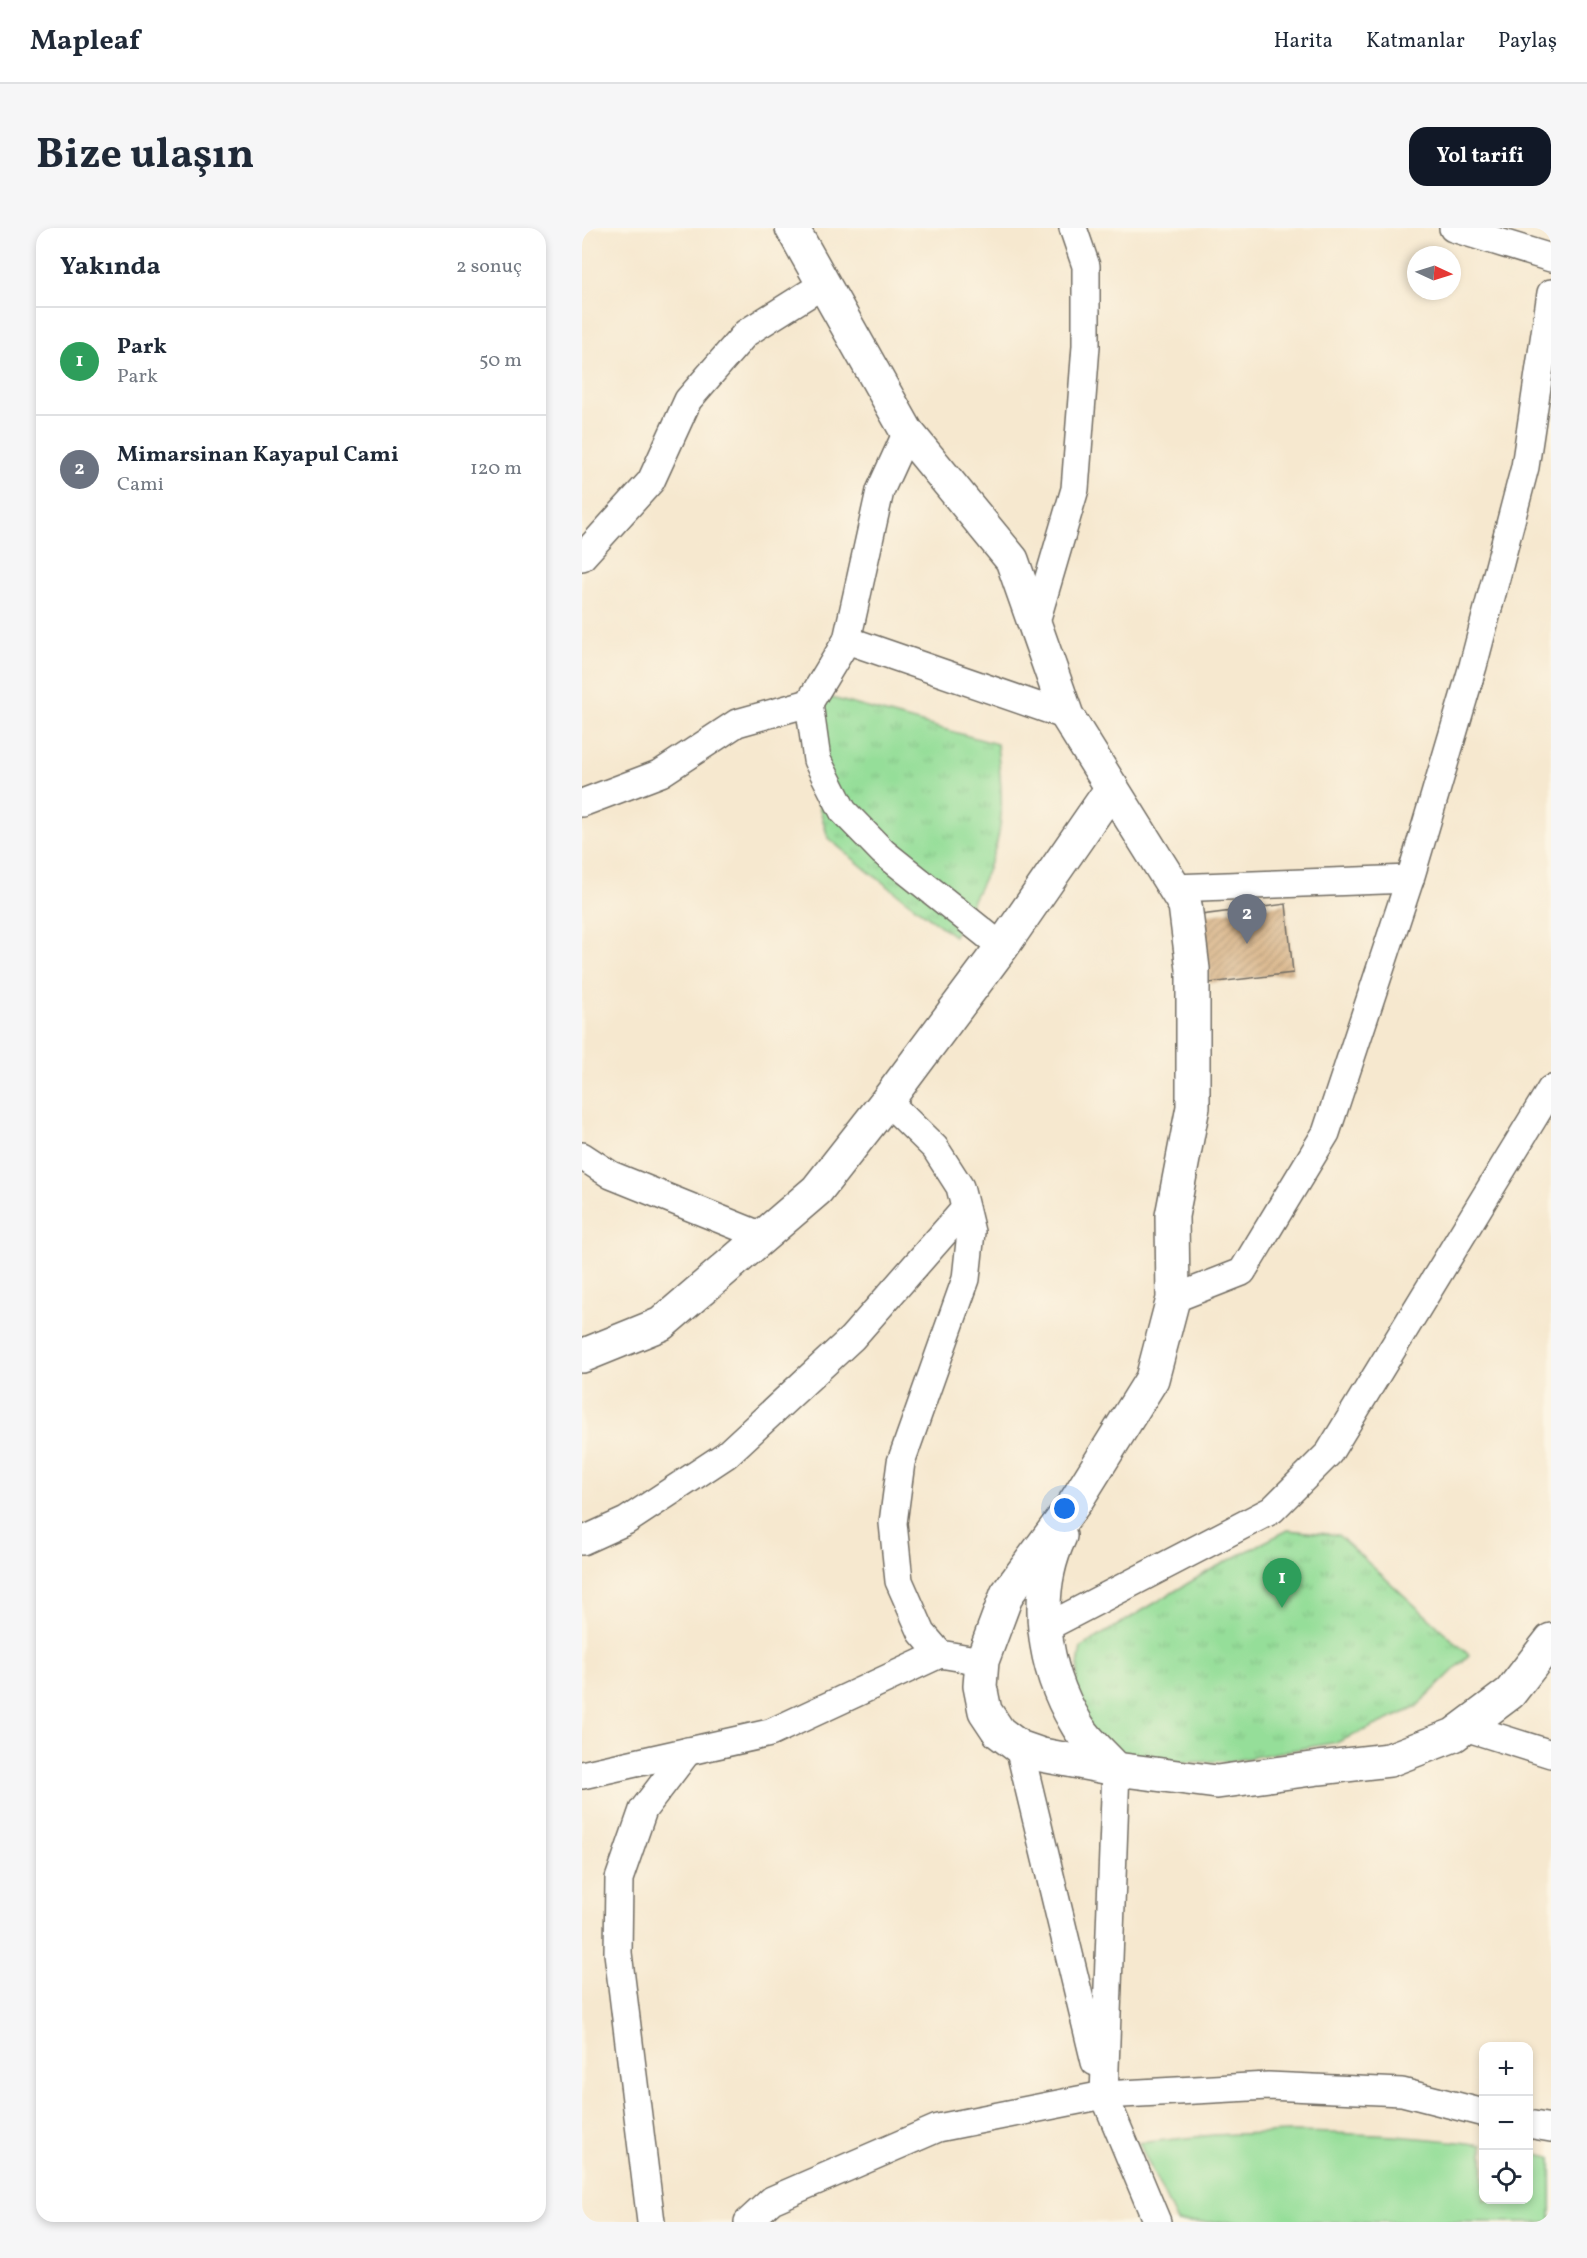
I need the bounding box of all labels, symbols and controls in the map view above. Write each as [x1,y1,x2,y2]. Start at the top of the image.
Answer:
text: Mapleaf [30,22,140,61]
text: Harita [1274,27,1333,56]
text: Katmanlar [1366,27,1465,56]
text: Paylaş [1498,27,1557,56]
text: Bize ulaşın [36,127,255,186]
button: Yol tarifi [1409,127,1551,186]
north arrow [1407,246,1461,300]
text: Yakında [60,249,161,285]
text: 2 sonuç [456,253,522,281]
text: Park [117,332,167,363]
text: 1 [75,347,84,375]
text: 50 m [479,347,522,375]
text: Park [117,363,158,391]
text: Mimarsinan Kayapul Cami [117,440,399,471]
text: 2 [74,455,85,483]
text: 120 m [470,455,522,483]
text: Cami [117,471,164,499]
pin: 2 [1228,894,1266,944]
your location [1050,1494,1079,1523]
pin: 1 [1262,1558,1302,1608]
map controls [1479,2042,1533,2204]
button: + [1479,2042,1533,2096]
button: − [1479,2096,1533,2150]
button: locate [1479,2150,1533,2204]

